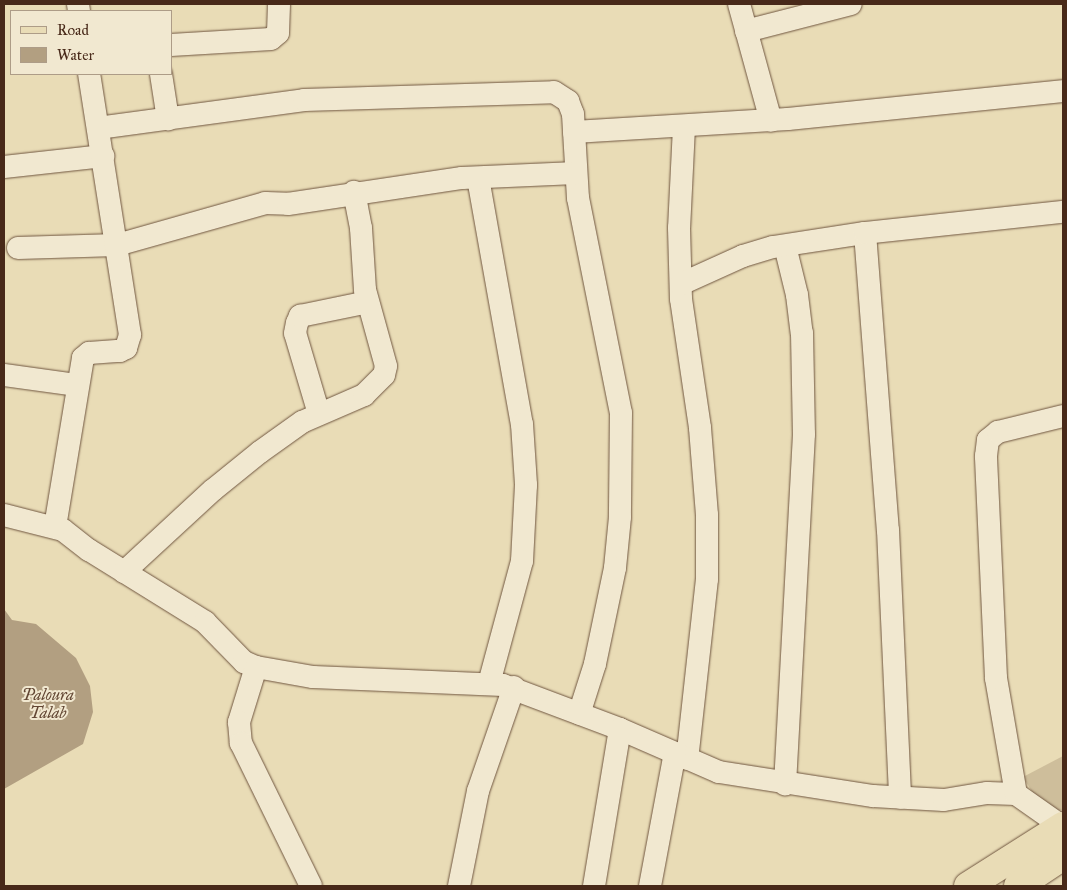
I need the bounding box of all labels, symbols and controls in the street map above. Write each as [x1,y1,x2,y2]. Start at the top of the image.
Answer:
legend [10,10,172,75]
text: Road [57,21,89,39]
text: Water [57,46,94,64]
water label: Paloura Talab [22,685,74,723]

